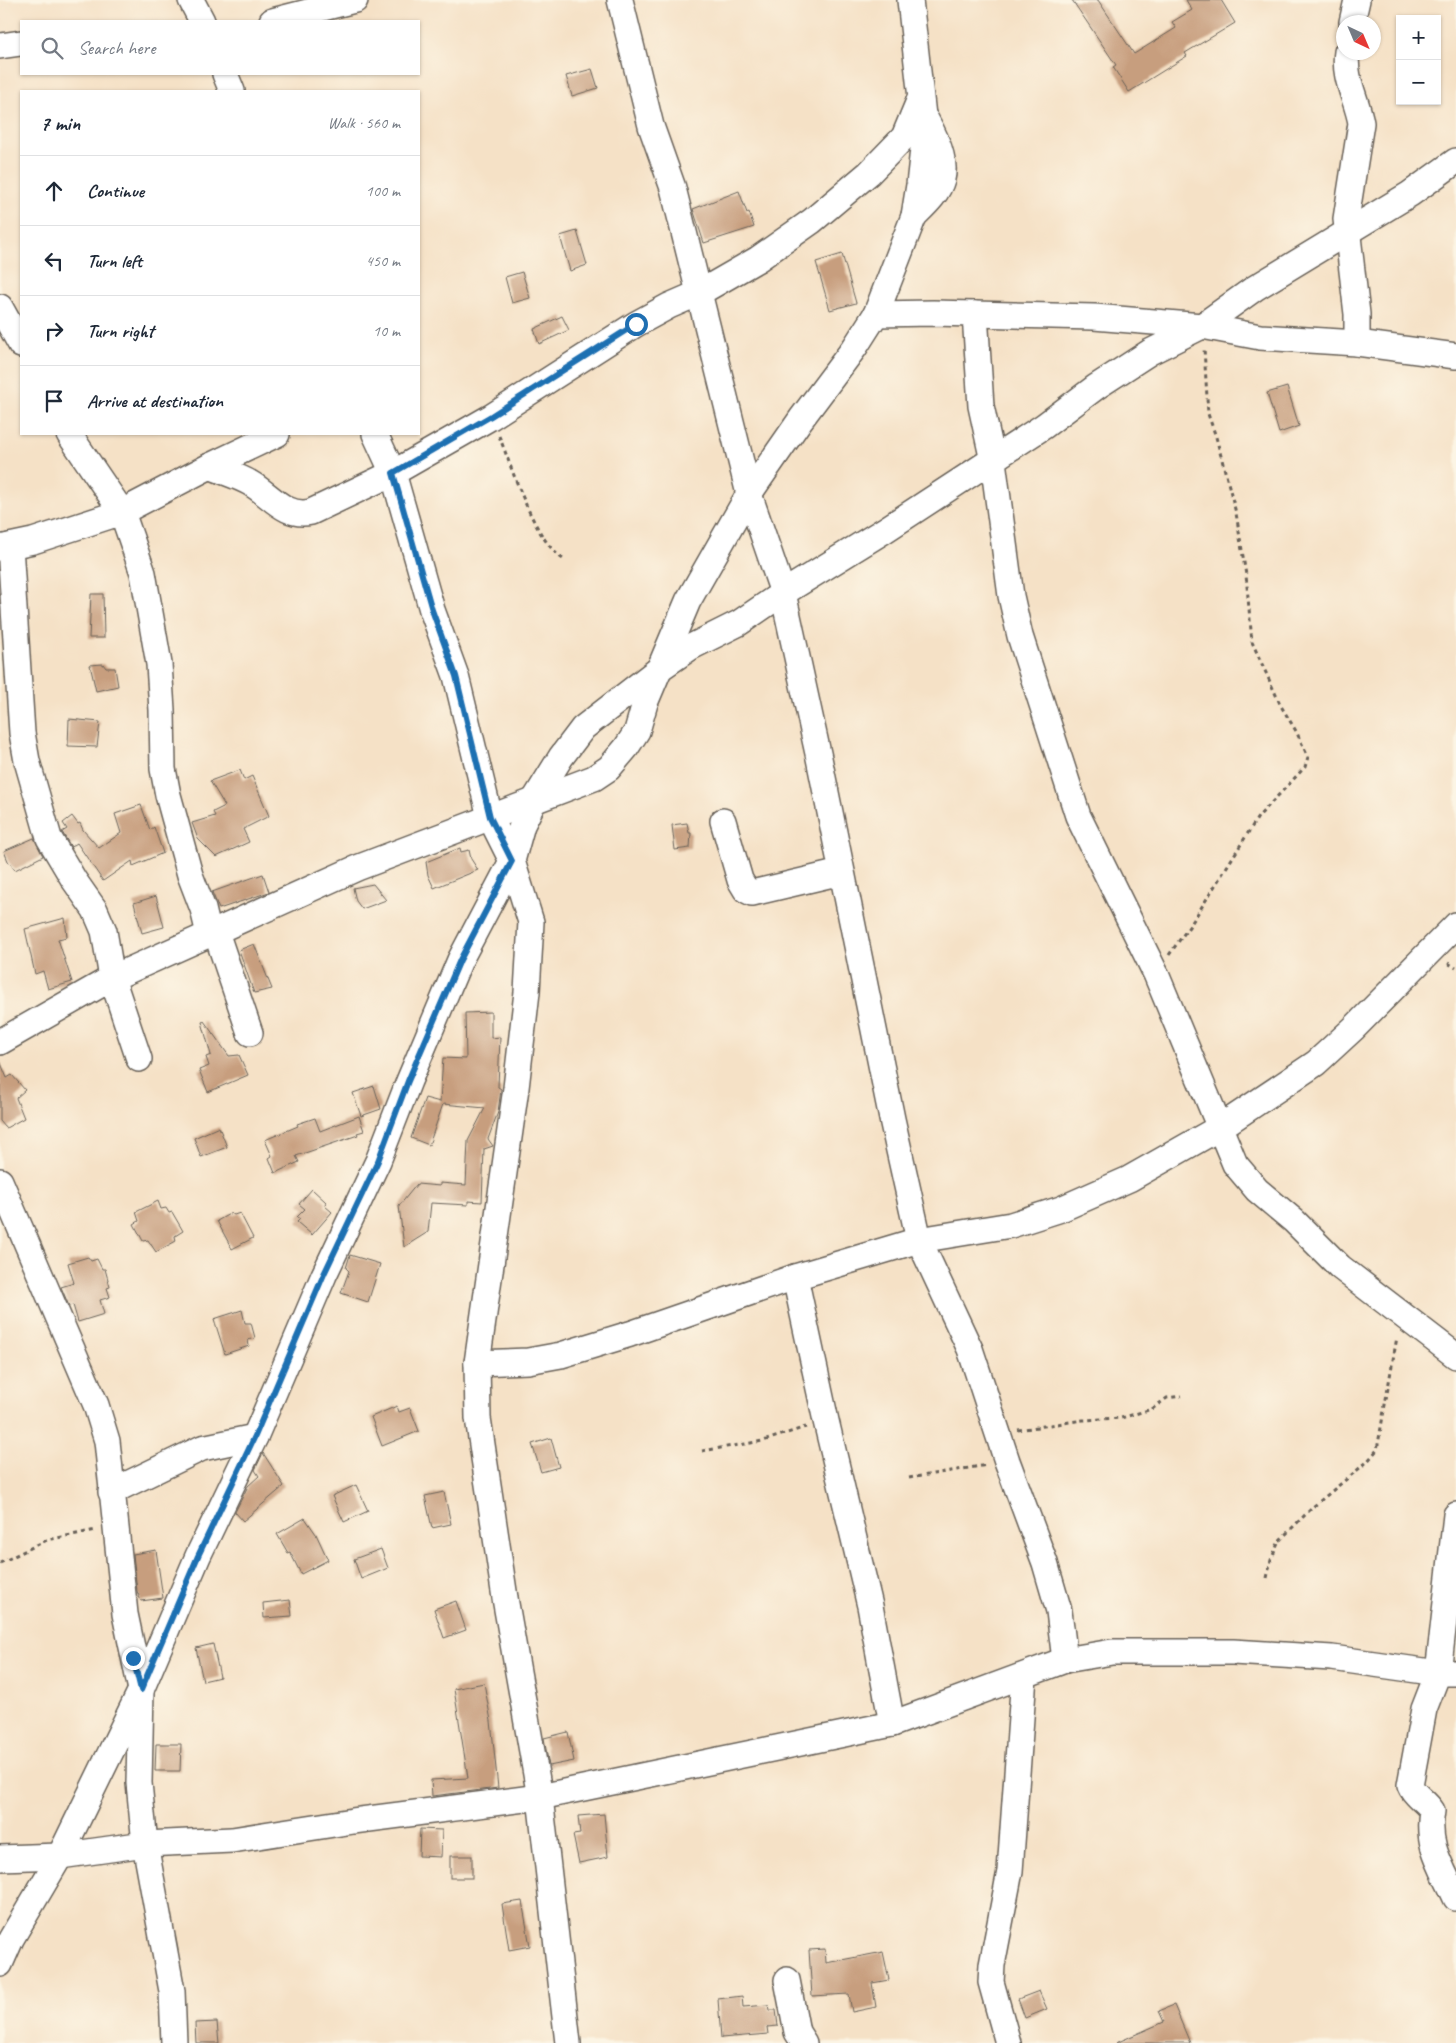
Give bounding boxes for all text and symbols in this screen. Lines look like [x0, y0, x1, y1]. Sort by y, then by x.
north arrow [1336, 15, 1381, 60]
map controls [1396, 15, 1441, 105]
button: + [1396, 15, 1441, 60]
search box [20, 20, 420, 75]
icon: search [38, 34, 66, 62]
text: Search here [78, 36, 155, 60]
button: − [1396, 60, 1441, 105]
text: 7 min [40, 110, 80, 136]
text: Walk · 560 m [328, 113, 400, 133]
icon: ahead [40, 177, 68, 205]
text: Continue [87, 179, 144, 203]
text: 100 m [366, 181, 400, 201]
icon: left [40, 247, 68, 275]
text: Turn left [87, 249, 142, 273]
text: 450 m [366, 251, 400, 271]
route start [625, 313, 648, 336]
icon: right [40, 317, 68, 345]
text: Turn right [87, 319, 154, 343]
text: 10 m [373, 321, 400, 341]
icon: arrive [40, 387, 68, 415]
text: Arrive at destination [87, 389, 223, 413]
route end [122, 1647, 145, 1670]

